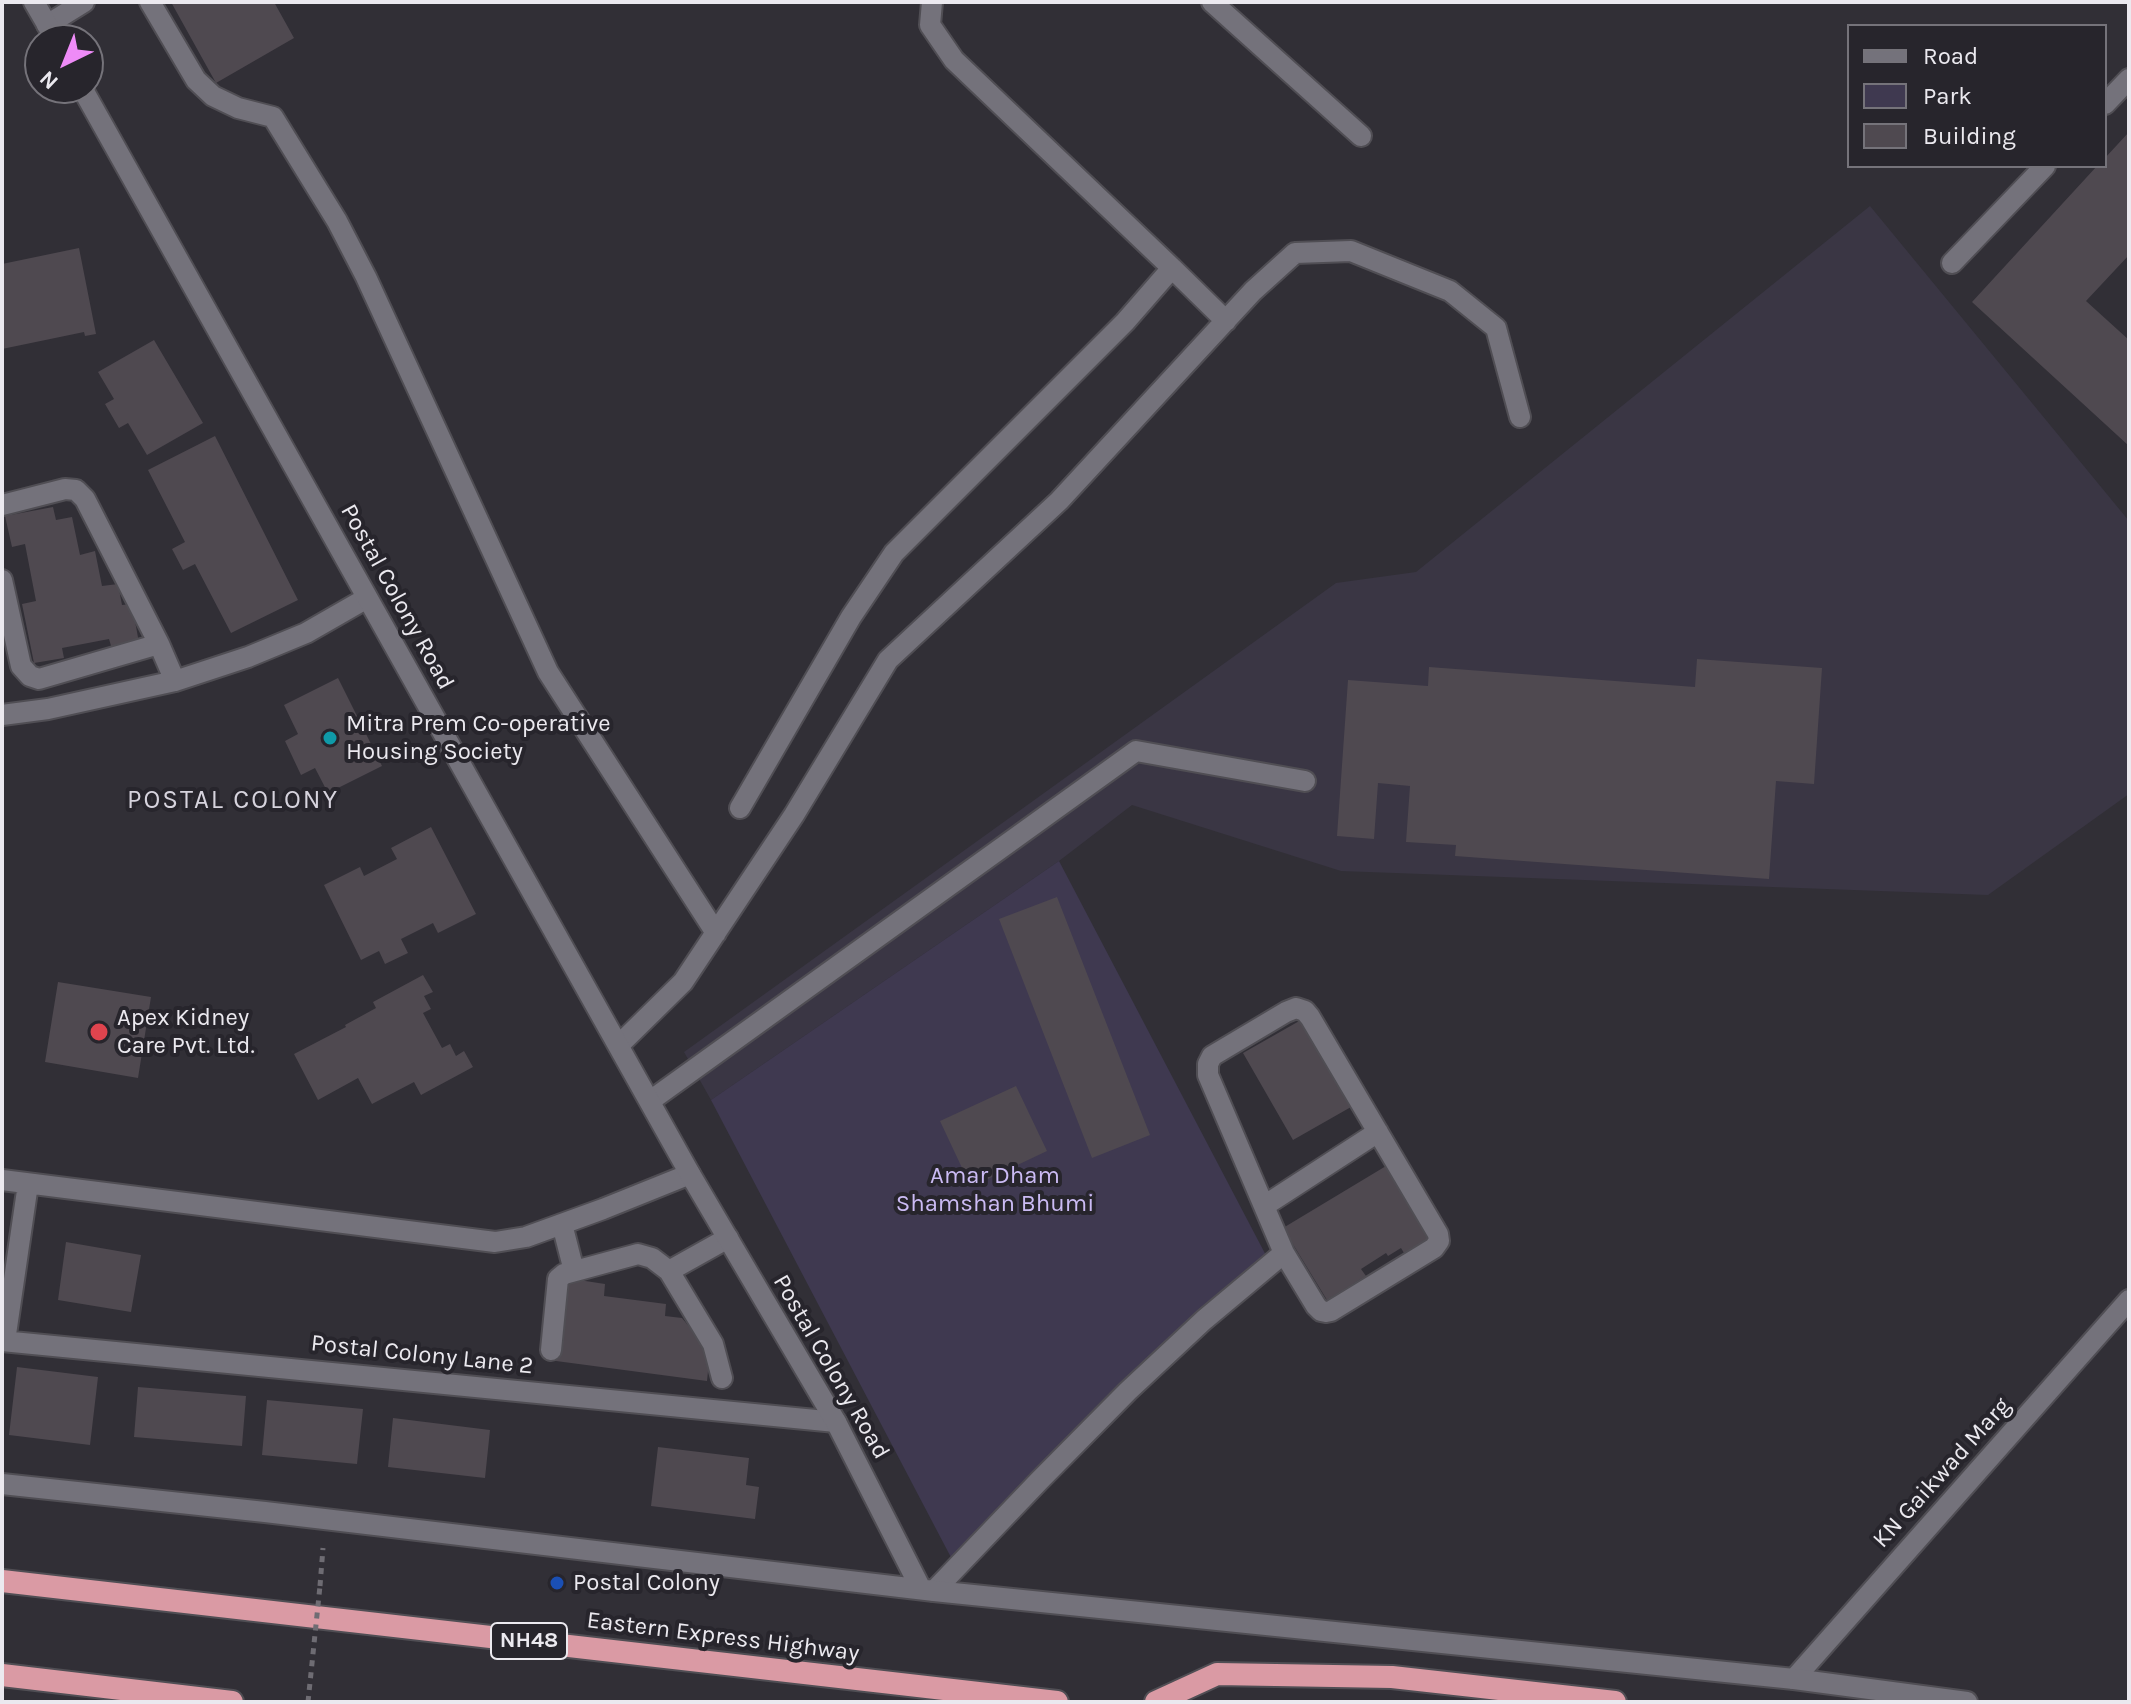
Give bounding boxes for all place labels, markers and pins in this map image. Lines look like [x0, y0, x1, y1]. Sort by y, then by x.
place label: Mitra Prem Co-operative Housing Society [346, 710, 611, 766]
marker: Mitra Prem Co-operative Housing Society [321, 729, 339, 747]
place label: Apex Kidney Care Pvt. Ltd. [117, 1004, 255, 1060]
marker: Apex Kidney Care Pvt. Ltd. [88, 1021, 110, 1043]
place label: Postal Colony [573, 1569, 720, 1597]
marker: Postal Colony [548, 1574, 566, 1592]

